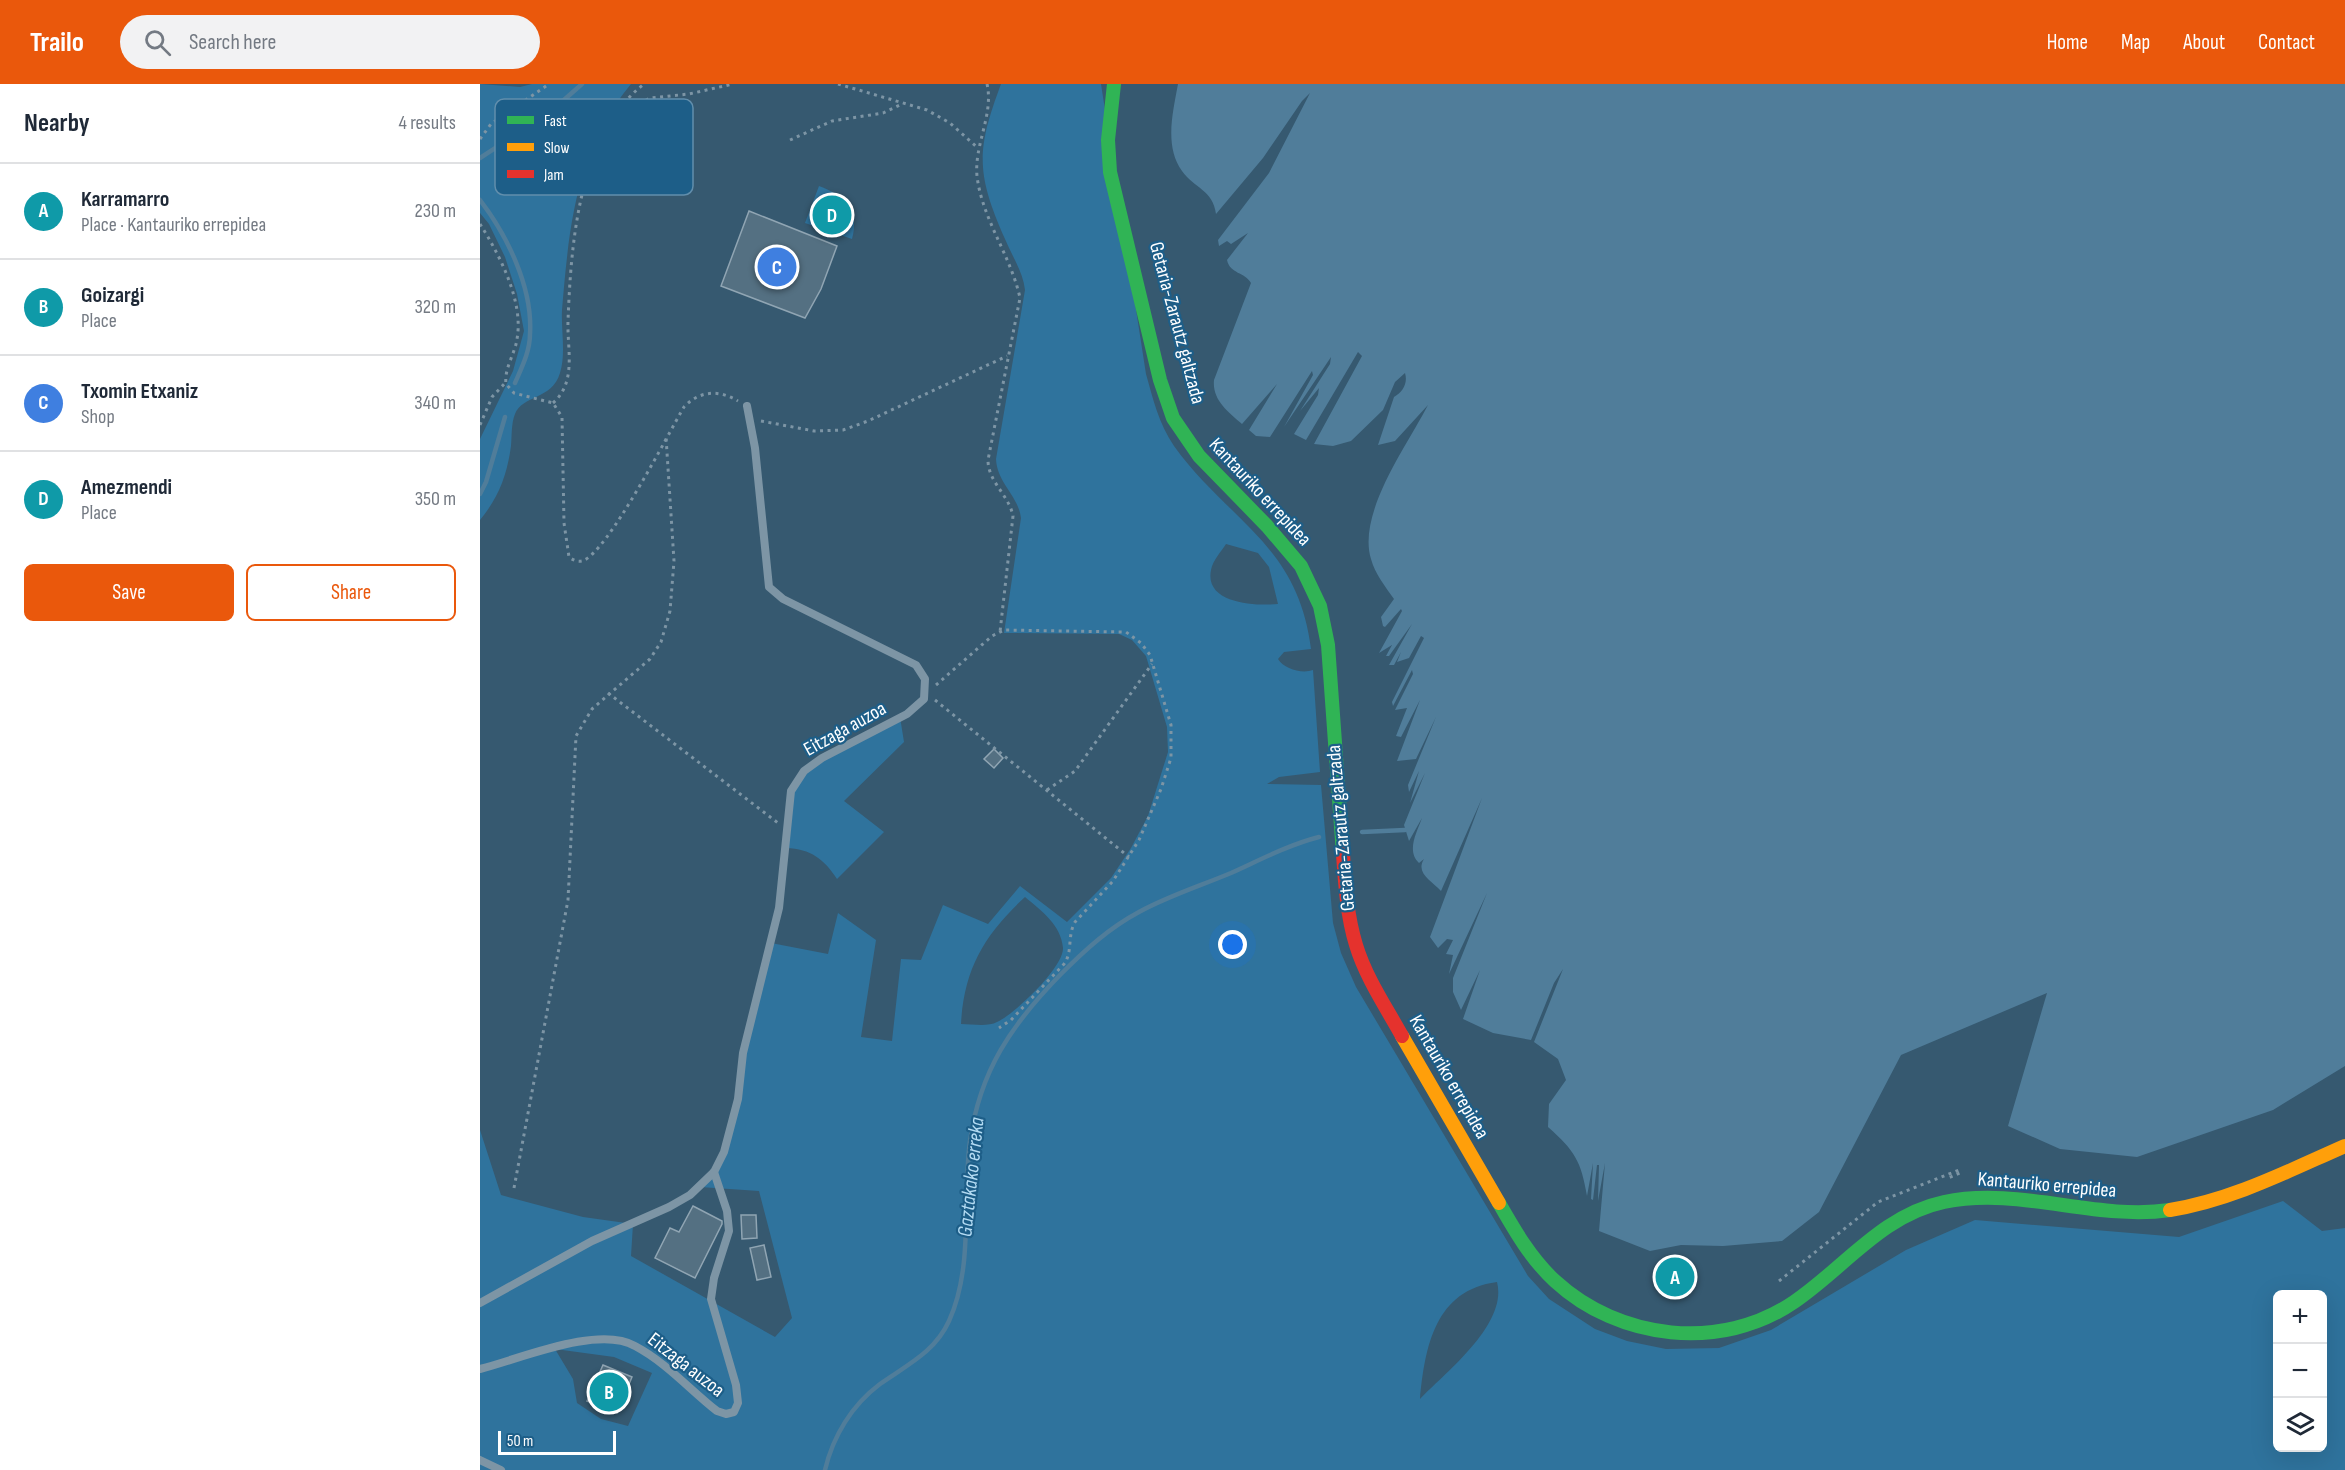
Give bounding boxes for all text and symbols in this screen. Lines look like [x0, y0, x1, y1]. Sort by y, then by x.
search box [120, 15, 540, 69]
text: Trailo [30, 26, 84, 59]
icon: search [141, 26, 174, 59]
text: Search here [189, 29, 276, 56]
text: Home [2047, 30, 2088, 55]
text: Map [2121, 30, 2150, 55]
text: About [2183, 30, 2225, 55]
text: Contact [2258, 30, 2315, 55]
legend [495, 99, 693, 195]
text: Nearby [24, 108, 90, 139]
text: 4 results [399, 111, 456, 135]
text: Fast [544, 112, 567, 131]
text: Slow [544, 139, 569, 158]
text: Jam [543, 166, 564, 185]
text: Karramarro [81, 186, 169, 213]
pin: D [812, 192, 852, 238]
text: A [39, 199, 48, 223]
text: 230 m [414, 199, 456, 223]
text: Place · Kantauriko errepidea [81, 213, 266, 237]
street label: Getaria-Zarautz galtzada [1144, 239, 1210, 407]
pin: C [758, 244, 796, 290]
text: Goizargi [81, 282, 144, 309]
text: B [39, 295, 48, 319]
text: 320 m [414, 295, 456, 319]
text: Place [81, 309, 117, 333]
text: Txomin Etxaniz [81, 378, 198, 405]
text: C [38, 391, 49, 415]
text: 340 m [414, 391, 456, 415]
text: Shop [81, 405, 115, 429]
street label: Kantauriko errepidea [1204, 433, 1316, 551]
text: Amezmendi [81, 474, 172, 501]
text: D [38, 487, 49, 511]
text: 350 m [415, 487, 456, 511]
text: Place [81, 501, 117, 525]
button: Save [24, 564, 234, 621]
button: Share [246, 564, 456, 621]
street label: Eitzaga auzoa [800, 697, 890, 761]
street label: Getaria-Zarautz galtzada [1322, 744, 1360, 912]
your location [1218, 930, 1247, 959]
street label: Kantauriko errepidea [1404, 1011, 1494, 1143]
water label: Gaztakako erreka [952, 1115, 990, 1238]
street label: Kantauriko errepidea [1977, 1167, 2117, 1203]
pin: A [1656, 1254, 1694, 1300]
map controls [2273, 1290, 2327, 1452]
button: + [2273, 1290, 2327, 1344]
street label: Eitzaga auzoa [643, 1328, 729, 1402]
button: − [2273, 1344, 2327, 1398]
pin: B [590, 1370, 628, 1414]
button: layers [2273, 1398, 2327, 1452]
scale bar [498, 1428, 616, 1456]
text: 50 m [507, 1432, 533, 1451]

